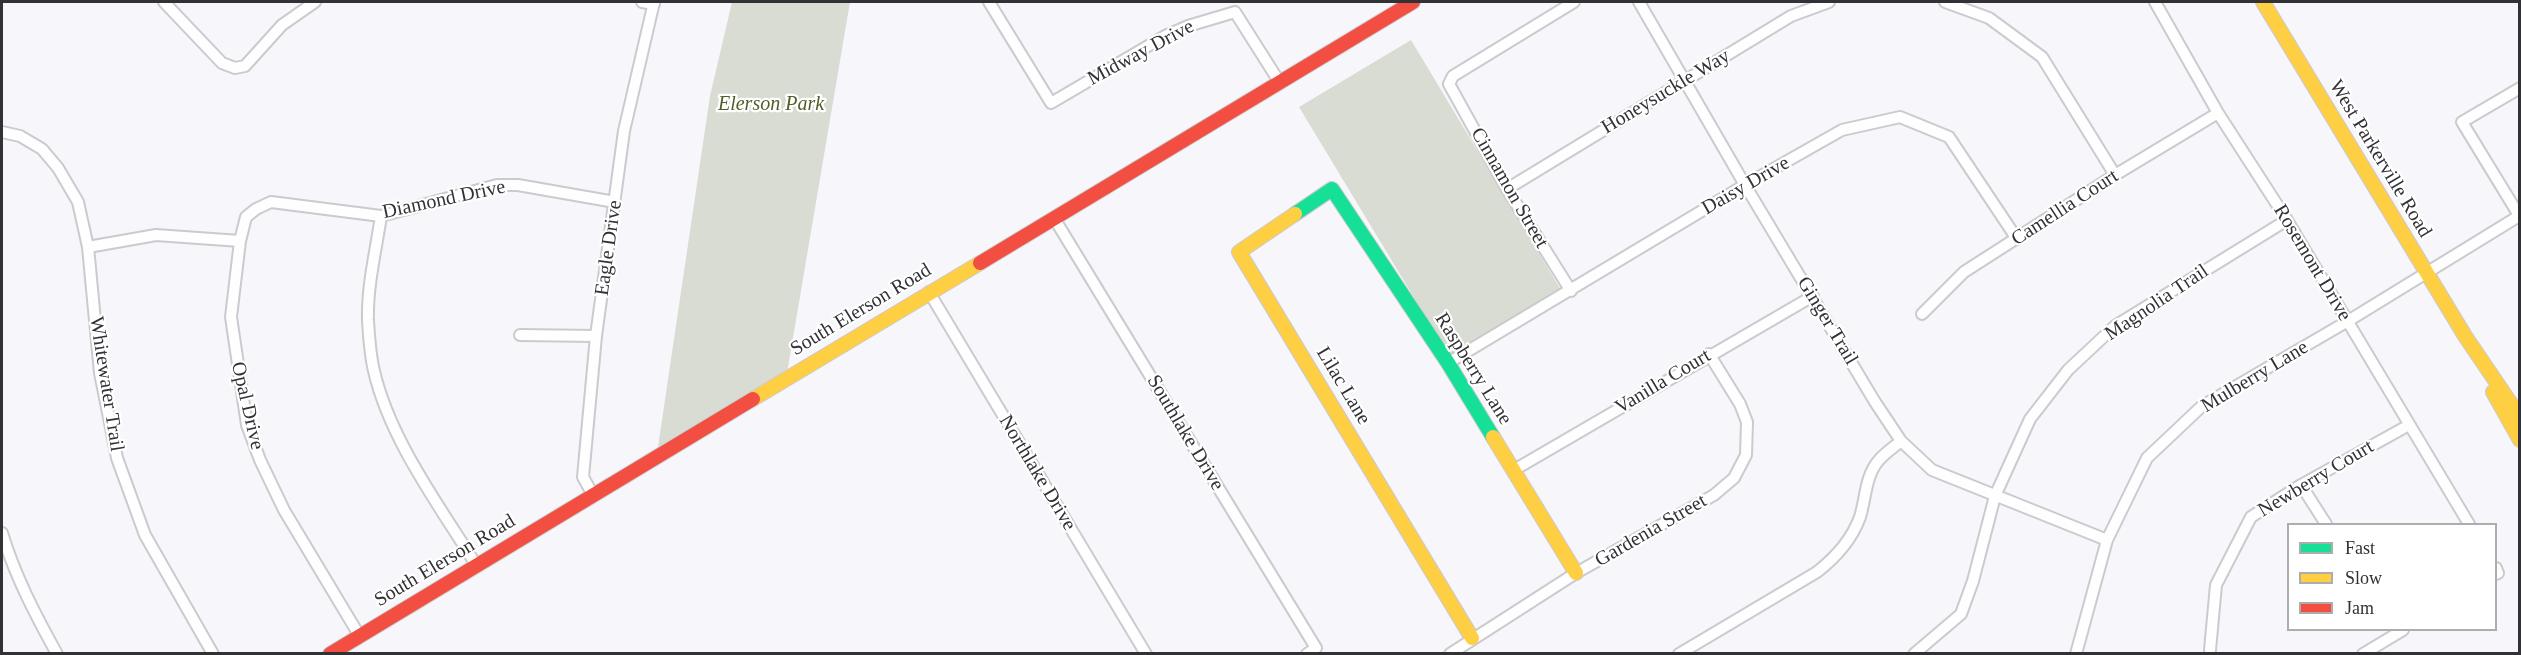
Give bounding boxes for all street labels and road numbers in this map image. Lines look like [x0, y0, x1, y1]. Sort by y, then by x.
street label: Midway Drive [1084, 15, 1198, 91]
street label: Honeysuckle Way [1597, 44, 1735, 140]
street label: West Parkerville Road [2324, 76, 2436, 242]
street label: Cinnamon Street [1465, 124, 1553, 252]
street label: Daisy Drive [1698, 151, 1794, 221]
street label: Camellia Court [2007, 165, 2123, 251]
street label: Diamond Drive [380, 175, 508, 225]
street label: Eagle Drive [590, 199, 628, 297]
street label: Rosemont Drive [2268, 200, 2356, 326]
street label: South Elerson Road [786, 259, 936, 361]
street label: Magnolia Trail [2101, 260, 2213, 346]
street label: Ginger Trail [1791, 273, 1863, 369]
street label: Raspberry Lane [1429, 309, 1517, 429]
street label: Whitewater Trail [83, 315, 129, 453]
street label: Mulberry Lane [2197, 336, 2313, 418]
street label: Lilac Lane [1311, 343, 1375, 429]
street label: Vanilla Court [1611, 344, 1715, 420]
street label: Opal Drive [225, 360, 269, 452]
street label: Southlake Drive [1141, 371, 1229, 495]
street label: Northlake Drive [993, 411, 1081, 535]
street label: Newberry Court [2254, 435, 2378, 523]
street label: Gardenia Street [1591, 489, 1711, 573]
street label: South Elerson Road [370, 510, 520, 612]

